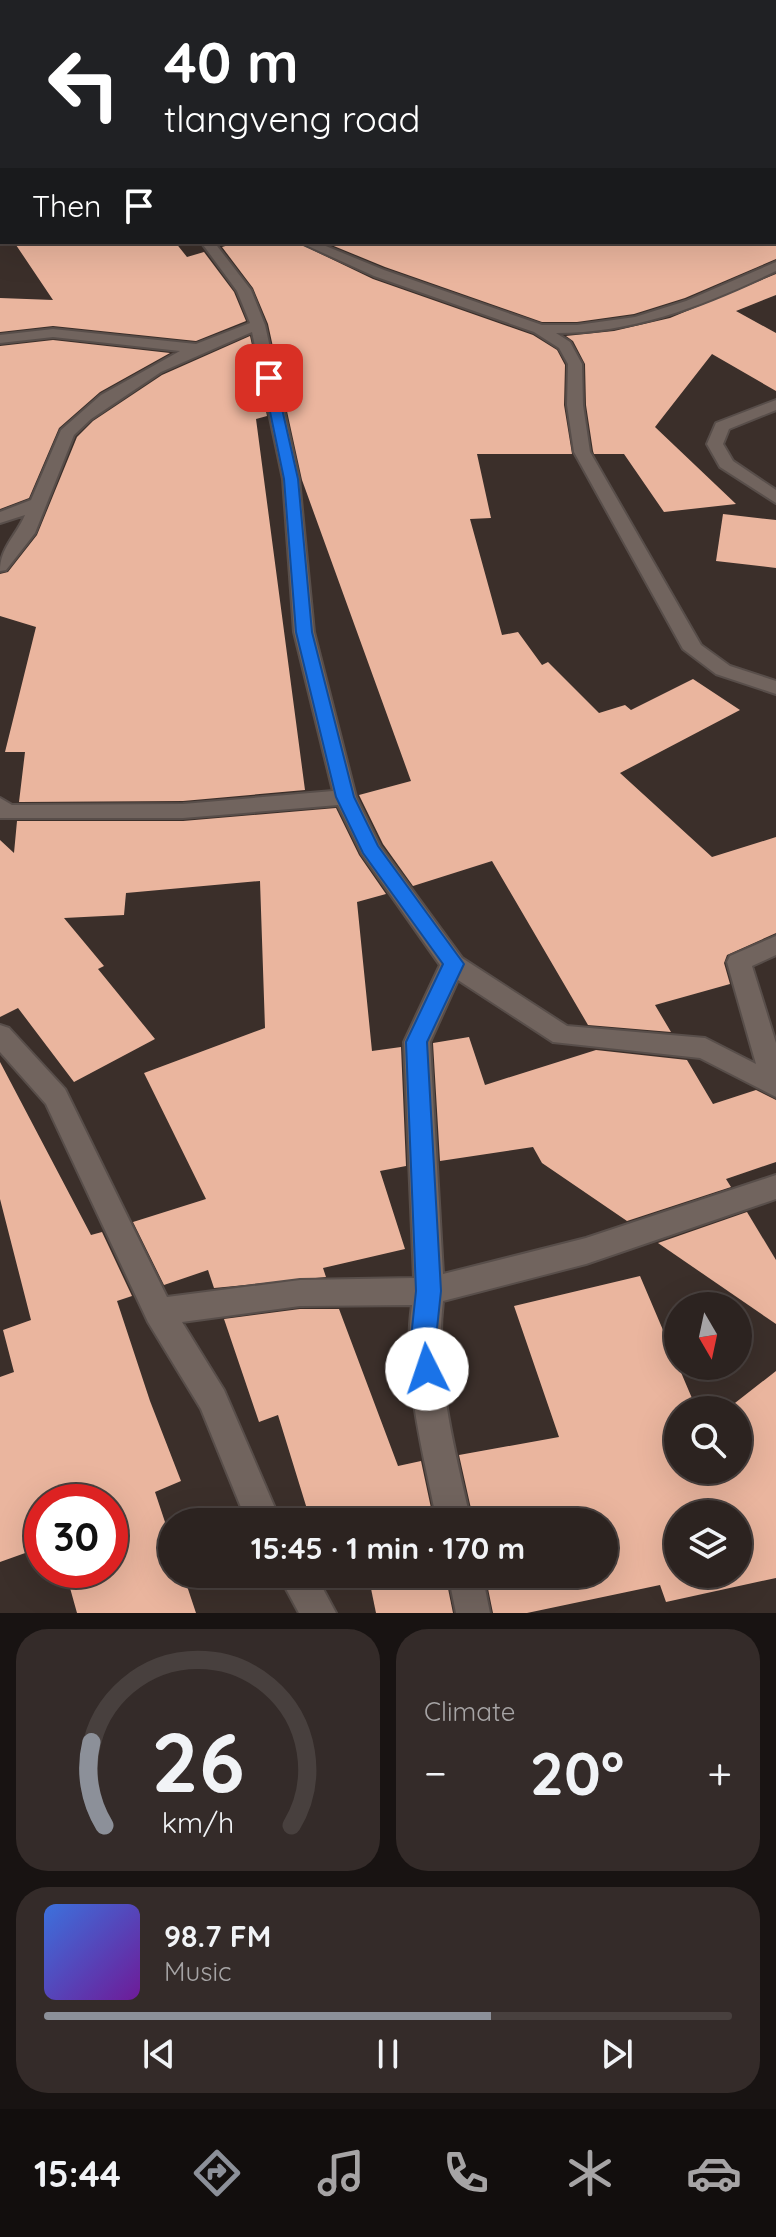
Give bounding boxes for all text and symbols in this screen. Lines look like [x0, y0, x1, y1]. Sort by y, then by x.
text: 40 m [164, 27, 299, 97]
icon: left [32, 32, 136, 136]
text: tlangveng road [164, 96, 420, 141]
icon: arrive [117, 184, 161, 228]
text: Then [32, 187, 101, 225]
pin [235, 344, 303, 412]
icon: arrive [247, 356, 291, 400]
north arrow [664, 1292, 752, 1380]
map controls [664, 1292, 752, 1588]
position arrow [385, 1327, 469, 1411]
button: search [664, 1396, 752, 1484]
speed limit sign: 30 [24, 1484, 128, 1588]
button: layers [664, 1500, 752, 1588]
text: 15:45 · 1 min · 170 m [251, 1529, 525, 1567]
text: Climate [424, 1695, 515, 1728]
text: 26 [151, 1709, 245, 1813]
text: 20° [530, 1735, 624, 1810]
text: − [424, 1745, 447, 1800]
text: + [707, 1745, 732, 1800]
text: km/h [162, 1804, 234, 1840]
text: 98.7 FM [164, 1917, 271, 1955]
text: Music [164, 1955, 232, 1988]
icon: previous [137, 2032, 181, 2076]
icon: pause [366, 2032, 410, 2076]
icon: next [595, 2032, 639, 2076]
icon: directions [189, 2145, 245, 2201]
icon: music [313, 2145, 369, 2201]
icon: phone [438, 2145, 494, 2201]
icon: climate [562, 2145, 618, 2201]
icon: car [686, 2145, 742, 2201]
text: 15:44 [34, 2151, 121, 2196]

